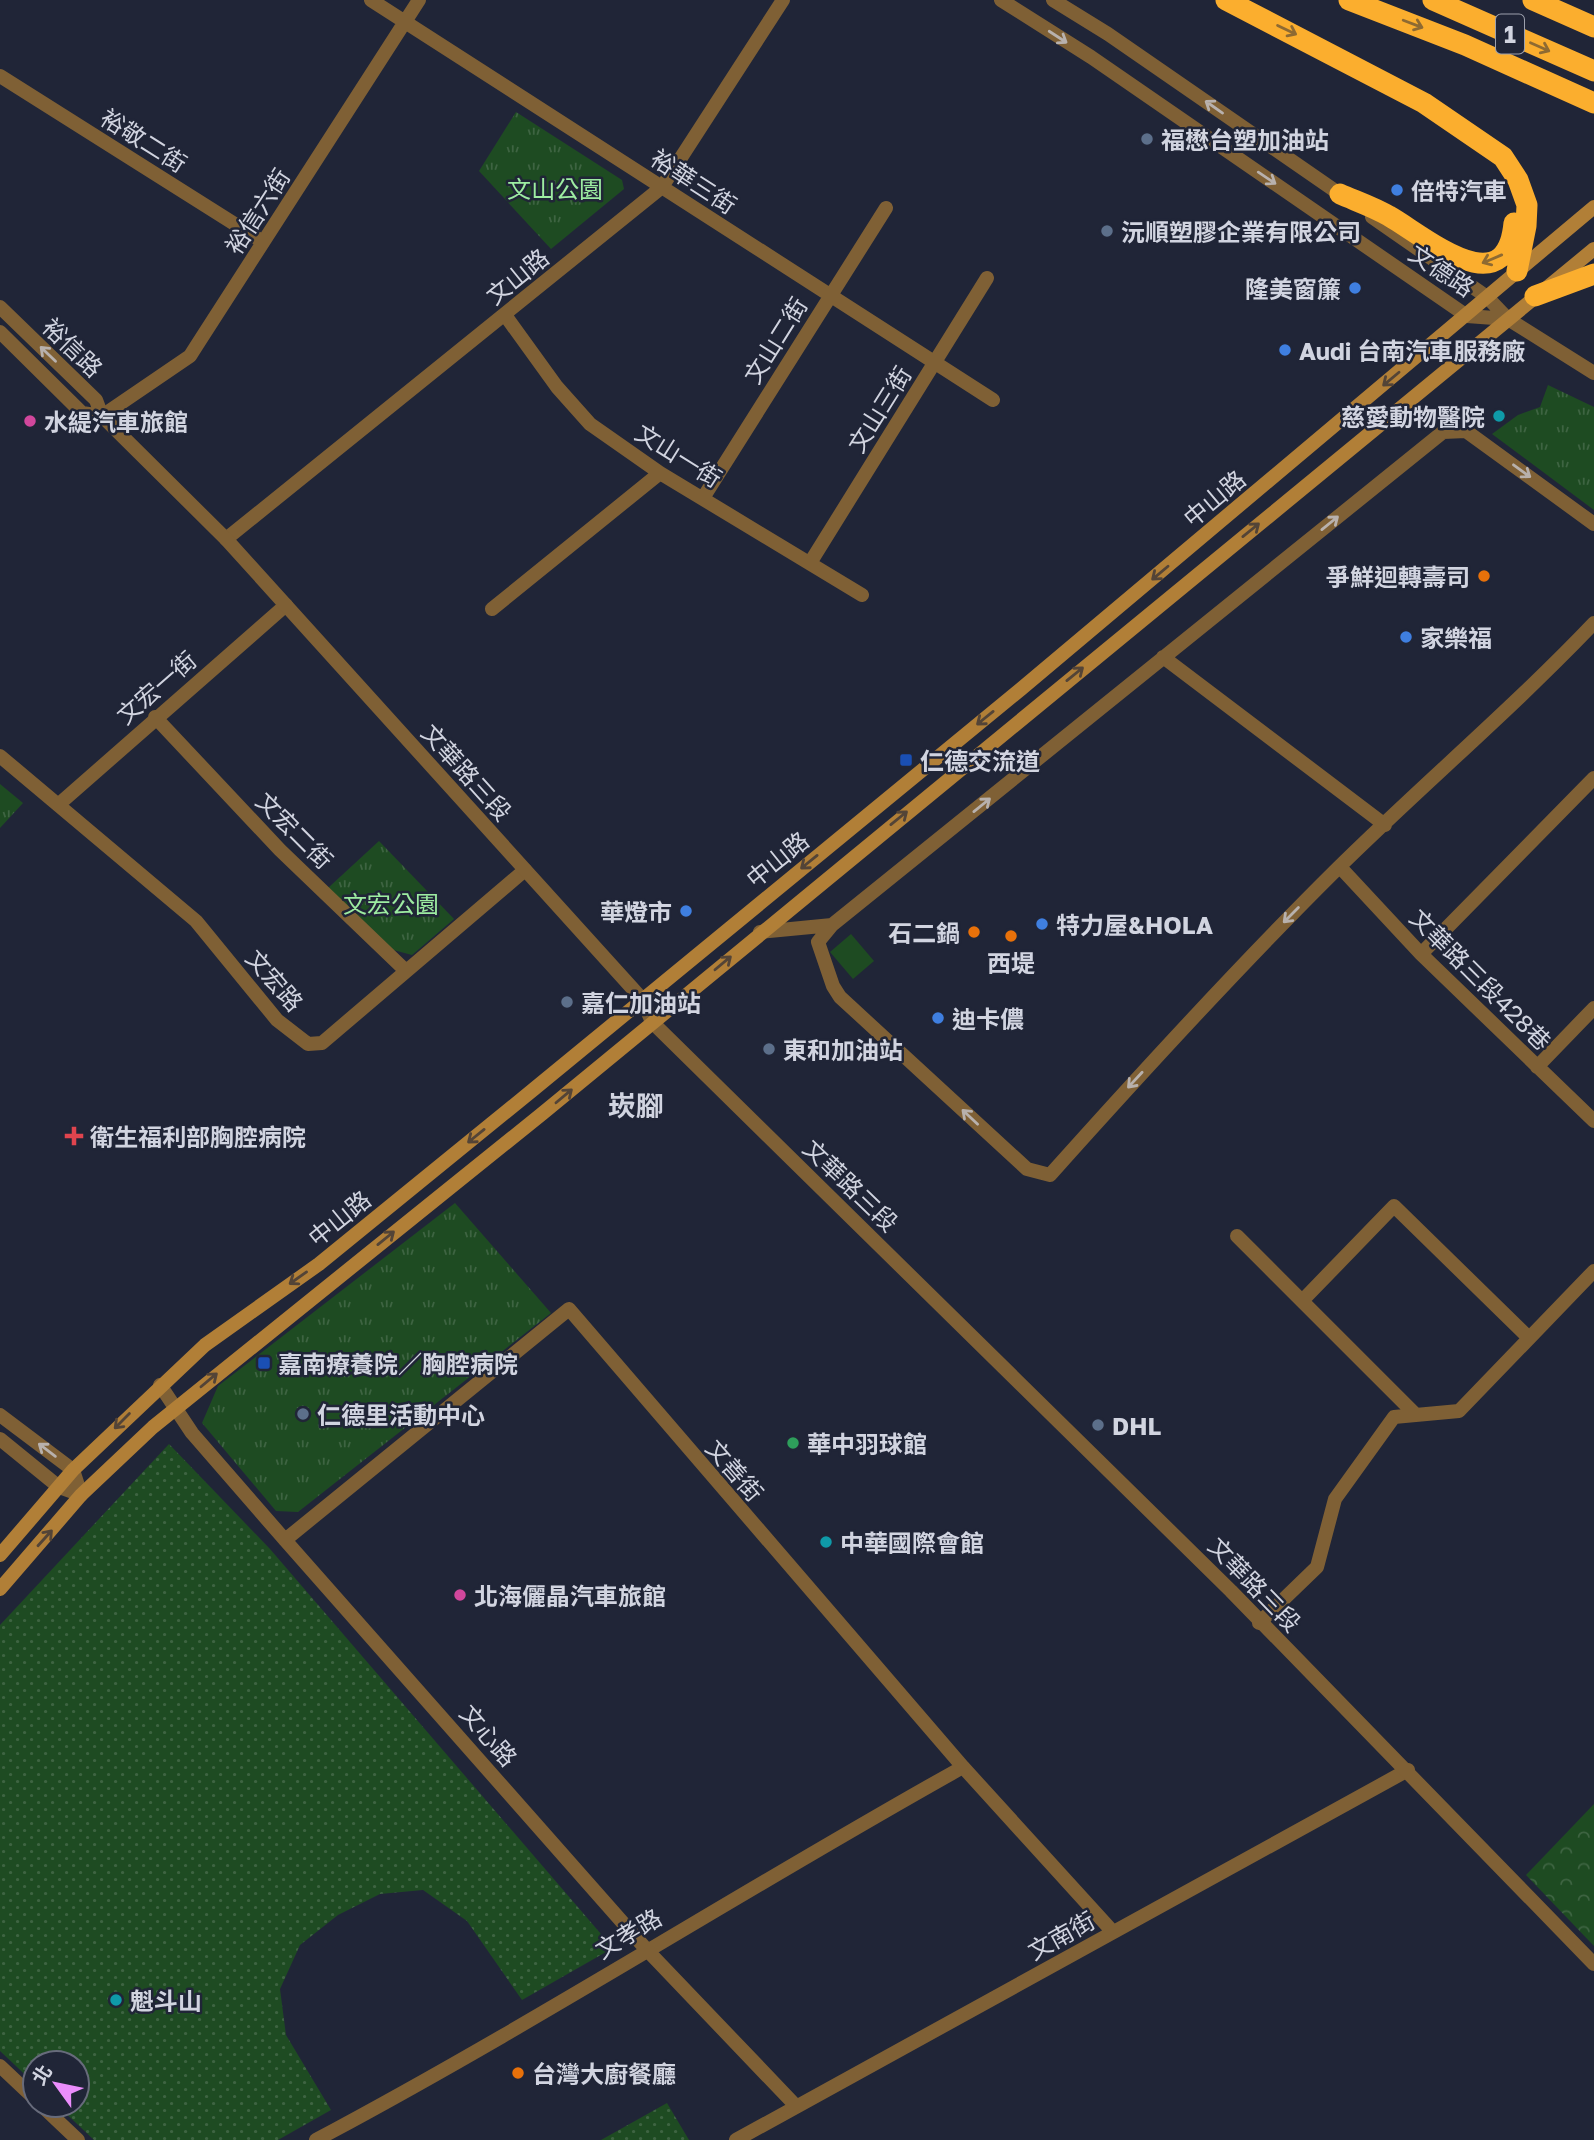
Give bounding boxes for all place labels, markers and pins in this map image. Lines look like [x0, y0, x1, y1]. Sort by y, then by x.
place label: 福懋台塑加油站 [1161, 125, 1329, 154]
marker: 福懋台塑加油站 [1139, 131, 1155, 147]
place label: 倍特汽車 [1411, 176, 1507, 205]
marker: 倍特汽車 [1389, 182, 1405, 198]
place label: 沅順塑膠企業有限公司 [1121, 217, 1361, 246]
marker: 沅順塑膠企業有限公司 [1099, 223, 1115, 239]
place label: 隆美窗簾 [1245, 274, 1341, 303]
marker: 隆美窗簾 [1347, 280, 1363, 296]
place label: Audi 台南汽車服務廠 [1299, 336, 1525, 365]
marker: Audi 台南汽車服務廠 [1277, 342, 1293, 358]
place label: 慈愛動物醫院 [1341, 402, 1485, 431]
place label: 水緹汽車旅館 [44, 407, 188, 436]
marker: 慈愛動物醫院 [1491, 408, 1507, 424]
marker: 水緹汽車旅館 [22, 413, 38, 429]
place label: 爭鮮迴轉壽司 [1326, 562, 1470, 591]
marker: 爭鮮迴轉壽司 [1476, 568, 1492, 584]
place label: 家樂福 [1420, 623, 1492, 652]
marker: 家樂福 [1398, 629, 1414, 645]
place label: 仁德交流道 [920, 746, 1040, 775]
marker: 仁德交流道 [898, 752, 914, 768]
place label: 華燈市 [600, 897, 672, 926]
marker: 華燈市 [678, 903, 694, 919]
place label: 特力屋&HOLA [1056, 910, 1213, 939]
marker: 特力屋&HOLA [1034, 916, 1050, 932]
place label: 石二鍋 [888, 918, 960, 947]
marker: 石二鍋 [966, 924, 982, 940]
marker: 西堤 [1003, 928, 1019, 944]
place label: 西堤 [987, 948, 1035, 977]
place label: 嘉仁加油站 [581, 988, 701, 1017]
marker: 嘉仁加油站 [559, 994, 575, 1010]
place label: 迪卡儂 [952, 1004, 1024, 1033]
marker: 迪卡儂 [930, 1010, 946, 1026]
place label: 東和加油站 [783, 1035, 903, 1064]
marker: 東和加油站 [761, 1041, 777, 1057]
place label: 衛生福利部胸腔病院 [90, 1122, 306, 1151]
marker: 衛生福利部胸腔病院 [64, 1126, 84, 1146]
place label: 嘉南療養院／胸腔病院 [278, 1349, 518, 1378]
marker: 嘉南療養院／胸腔病院 [256, 1355, 272, 1371]
place label: 仁德里活動中心 [317, 1400, 485, 1429]
marker: 仁德里活動中心 [295, 1406, 311, 1422]
place label: DHL [1112, 1411, 1161, 1440]
marker: DHL [1090, 1417, 1106, 1433]
place label: 華中羽球館 [807, 1429, 927, 1458]
marker: 華中羽球館 [785, 1435, 801, 1451]
place label: 中華國際會館 [840, 1528, 984, 1557]
marker: 中華國際會館 [818, 1534, 834, 1550]
place label: 北海儷晶汽車旅館 [474, 1581, 666, 1610]
marker: 北海儷晶汽車旅館 [452, 1587, 468, 1603]
place label: 魁斗山 [130, 1986, 202, 2015]
marker: 魁斗山 [108, 1992, 124, 2008]
place label: 台灣大廚餐廳 [532, 2059, 676, 2088]
marker: 台灣大廚餐廳 [510, 2065, 526, 2081]

